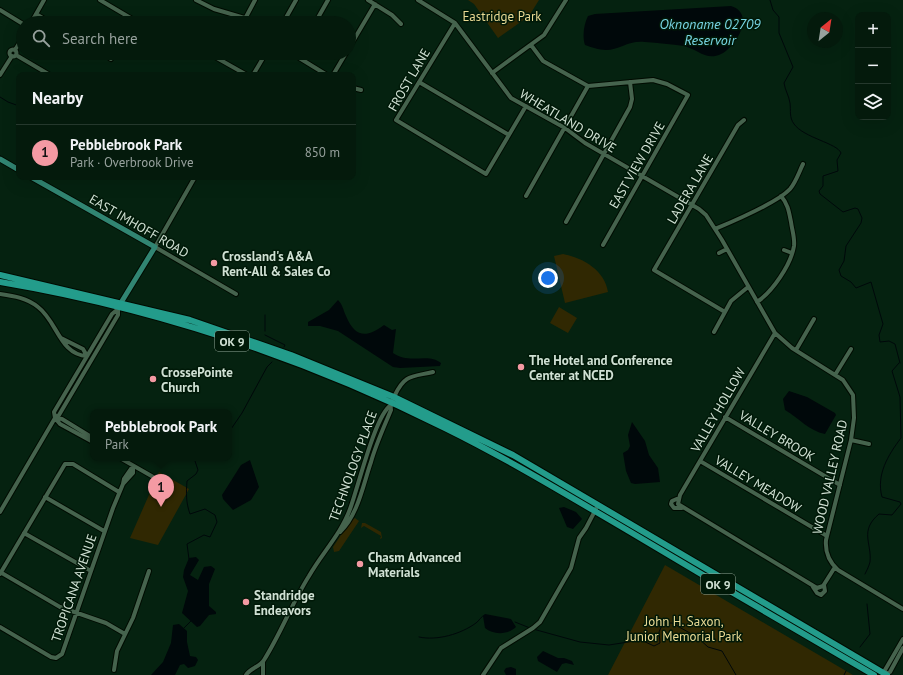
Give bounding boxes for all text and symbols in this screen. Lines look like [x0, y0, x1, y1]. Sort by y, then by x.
park label: Eastridge Park [462, 8, 542, 25]
north arrow [807, 12, 843, 48]
map controls [855, 12, 891, 120]
button: + [855, 12, 891, 48]
water label: Oknoname 02709 Reservoir [659, 15, 761, 49]
search box [16, 16, 356, 60]
icon: search [30, 27, 52, 49]
text: Search here [62, 29, 138, 48]
street label: FROST LANE [384, 45, 434, 115]
button: − [855, 48, 891, 84]
button: layers [855, 84, 891, 120]
street label: WHEATLAND DRIVE [517, 85, 620, 157]
text: Nearby [32, 87, 83, 109]
street label: EAST VIEW DRIVE [605, 118, 669, 212]
text: Pebblebrook Park [70, 135, 182, 154]
text: 1 [41, 144, 49, 161]
text: 850 m [305, 144, 340, 161]
street label: LADERA LANE [663, 151, 717, 227]
text: Park · Overbrook Drive [70, 154, 194, 171]
street label: EAST IMHOFF ROAD [86, 191, 192, 261]
place label: Crossland's A&A Rent-All & Sales Co [222, 248, 330, 280]
marker: Crossland's A&A Rent-All & Sales Co [209, 258, 219, 268]
your location [538, 268, 558, 288]
road number: OK 9 [215, 331, 249, 351]
place label: The Hotel and Conference Center at NCED [529, 352, 673, 384]
marker: The Hotel and Conference Center at NCED [516, 362, 526, 372]
place label: CrossePointe Church [161, 364, 233, 396]
street label: VALLEY HOLLOW [686, 364, 749, 456]
marker: CrossePointe Church [148, 374, 158, 384]
street label: VALLEY BROOK [735, 406, 818, 465]
street label: TECHNOLOGY PLACE [325, 408, 381, 524]
popup [90, 409, 232, 461]
text: Pebblebrook Park [105, 417, 217, 436]
street label: WOOD VALLEY ROAD [809, 418, 851, 536]
text: Park [105, 436, 129, 453]
street label: VALLEY MEADOW [711, 451, 805, 517]
pin: 1 [148, 474, 174, 507]
street label: TROPICANA AVENUE [47, 532, 101, 644]
place label: Chasm Advanced Materials [368, 549, 461, 581]
marker: Chasm Advanced Materials [355, 559, 365, 569]
road number: OK 9 [701, 574, 735, 594]
place label: Standridge Endeavors [254, 587, 315, 619]
marker: Standridge Endeavors [241, 597, 251, 607]
park label: John H. Saxon, Junior Memorial Park [625, 613, 743, 645]

